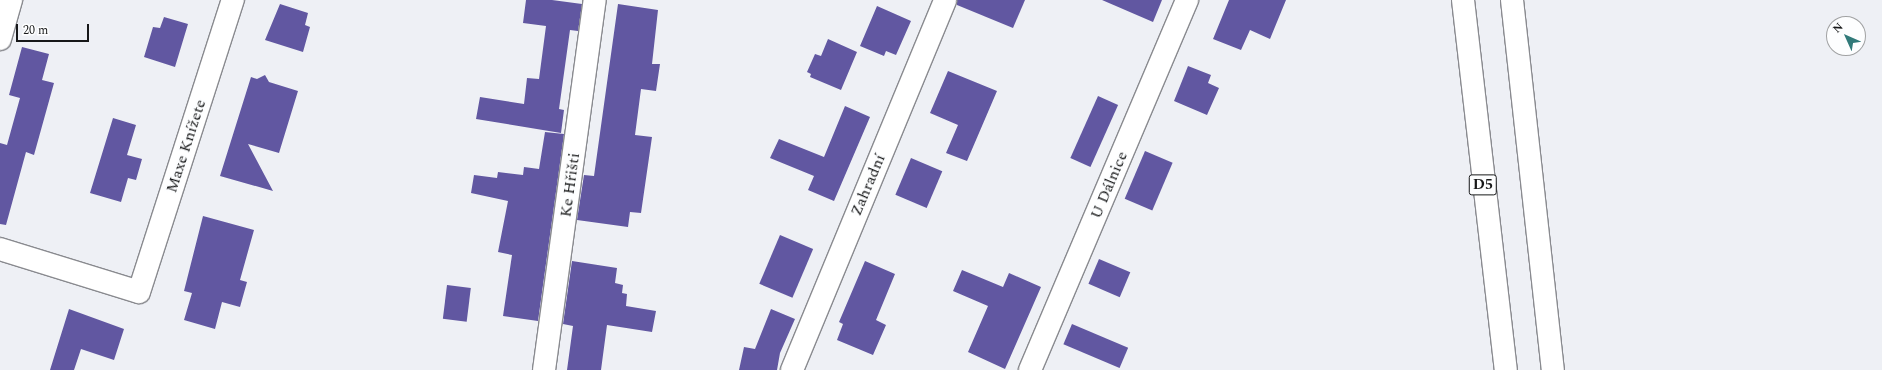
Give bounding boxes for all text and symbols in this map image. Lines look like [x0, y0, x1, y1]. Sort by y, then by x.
scale bar [18, 16, 91, 42]
north arrow [1826, 16, 1866, 56]
text: N [1829, 19, 1847, 37]
text: 20 m [23, 21, 48, 40]
street label: Maxe Knížete [162, 97, 210, 195]
street label: U Dálnice [1086, 148, 1132, 222]
street label: Zahradní [846, 151, 890, 219]
street label: Ke Hřišti [556, 152, 584, 218]
road number: D5 [1468, 172, 1498, 198]

